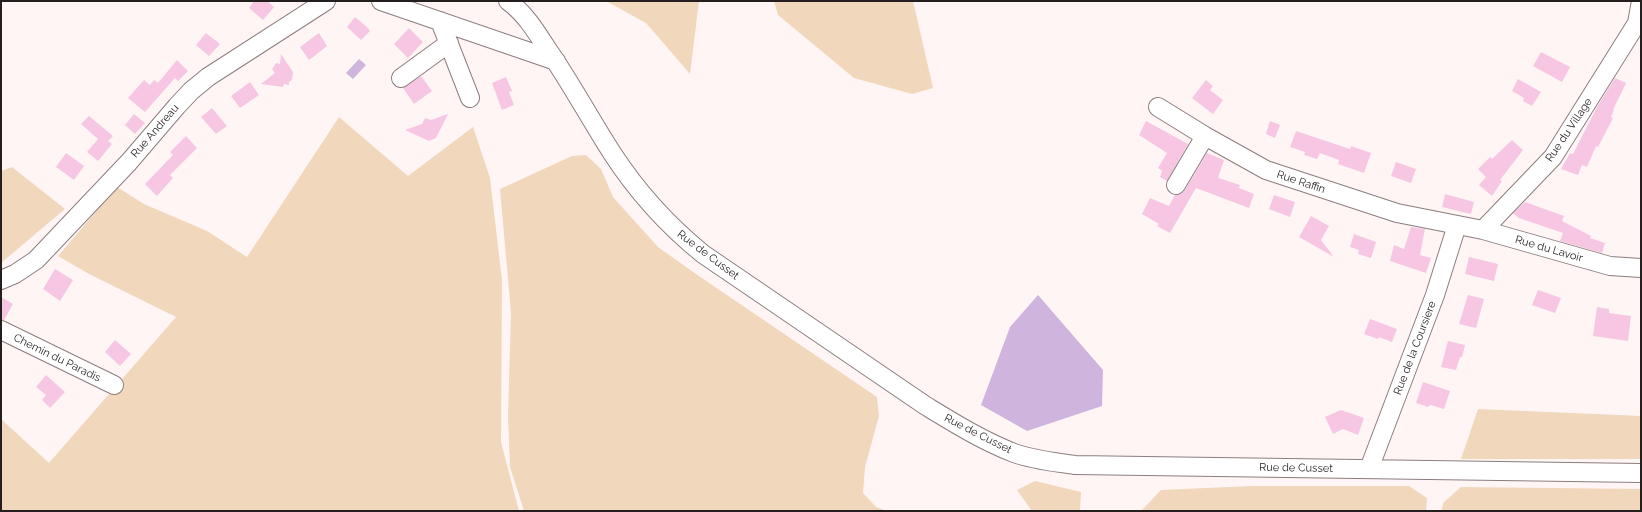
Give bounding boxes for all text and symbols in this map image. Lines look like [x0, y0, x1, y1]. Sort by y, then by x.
street label: Rue du Village [1543, 96, 1595, 164]
street label: Rue Andreau [128, 102, 182, 160]
street label: Rue Raffin [1275, 168, 1327, 196]
street label: Rue de Cusset [675, 228, 741, 282]
street label: Rue du Lavoir [1514, 233, 1584, 265]
street label: Rue de la Coursiere [1391, 299, 1439, 397]
street label: Chemin du Paradis [11, 331, 103, 385]
street label: Rue de Cusset [942, 411, 1014, 457]
street label: Rue de Cusset [1259, 461, 1333, 475]

